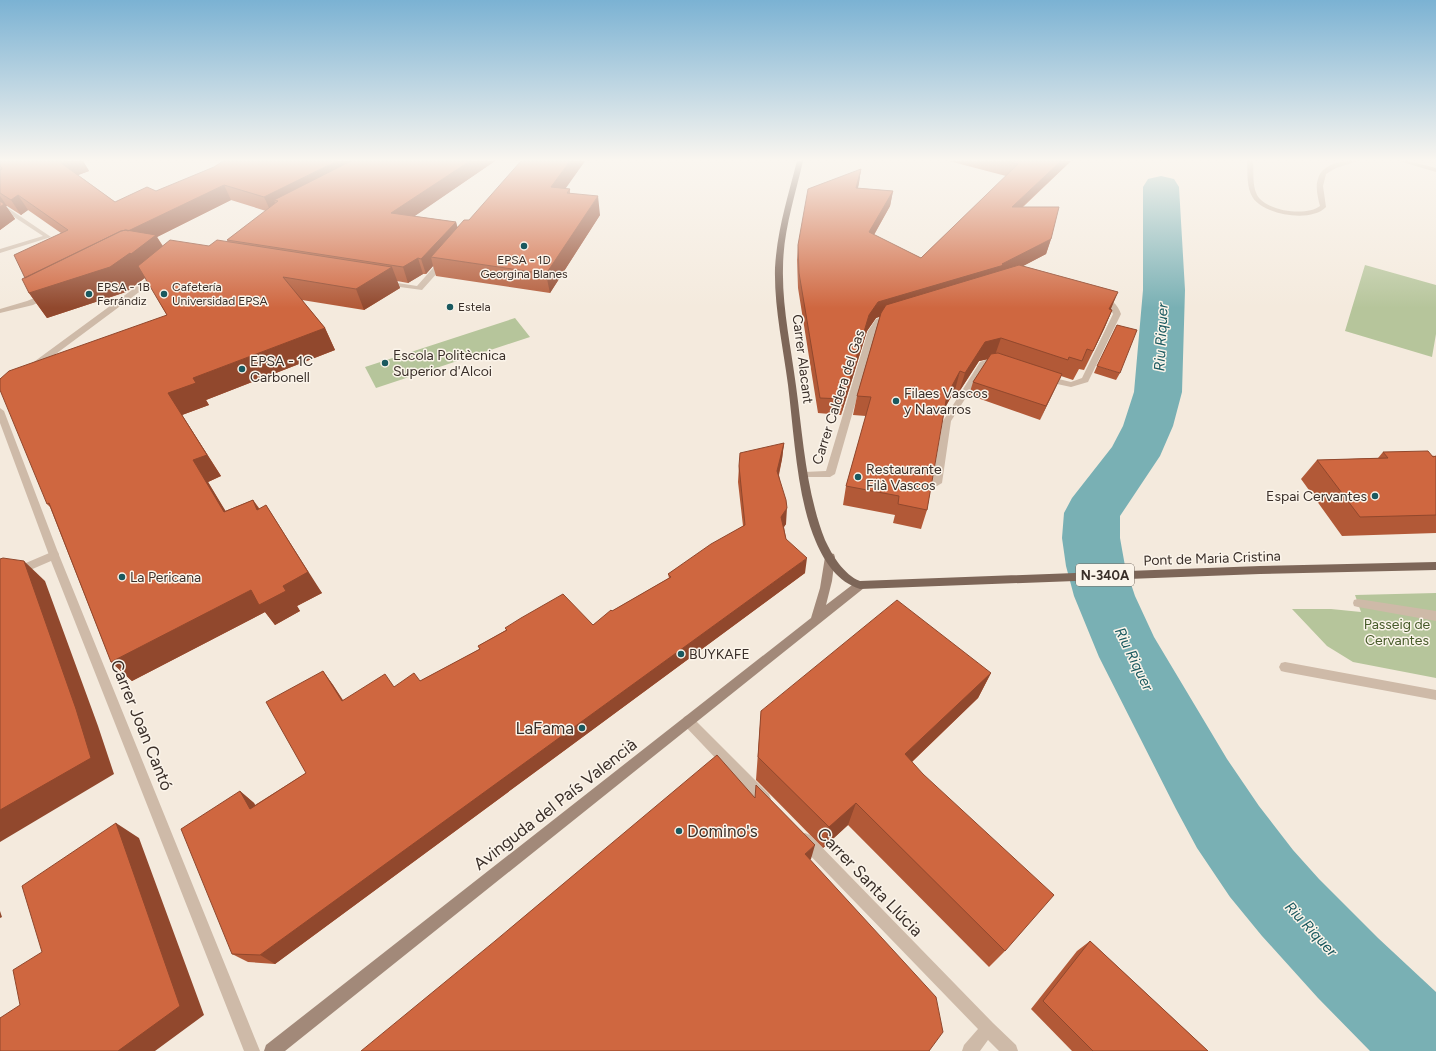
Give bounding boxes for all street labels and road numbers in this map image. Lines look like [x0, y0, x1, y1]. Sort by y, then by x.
street label: Carrer Alacant [789, 313, 816, 405]
street label: Carrer Caldera del Gas [809, 328, 868, 467]
street label: Pont de Maria Cristina [1143, 548, 1281, 569]
road number: N-340A [1076, 564, 1134, 586]
street label: Carrer Joan Cantó [107, 657, 177, 793]
street label: Avinguda del País Valencià [469, 734, 641, 874]
street label: Carrer Santa Llúcia [813, 823, 927, 941]

